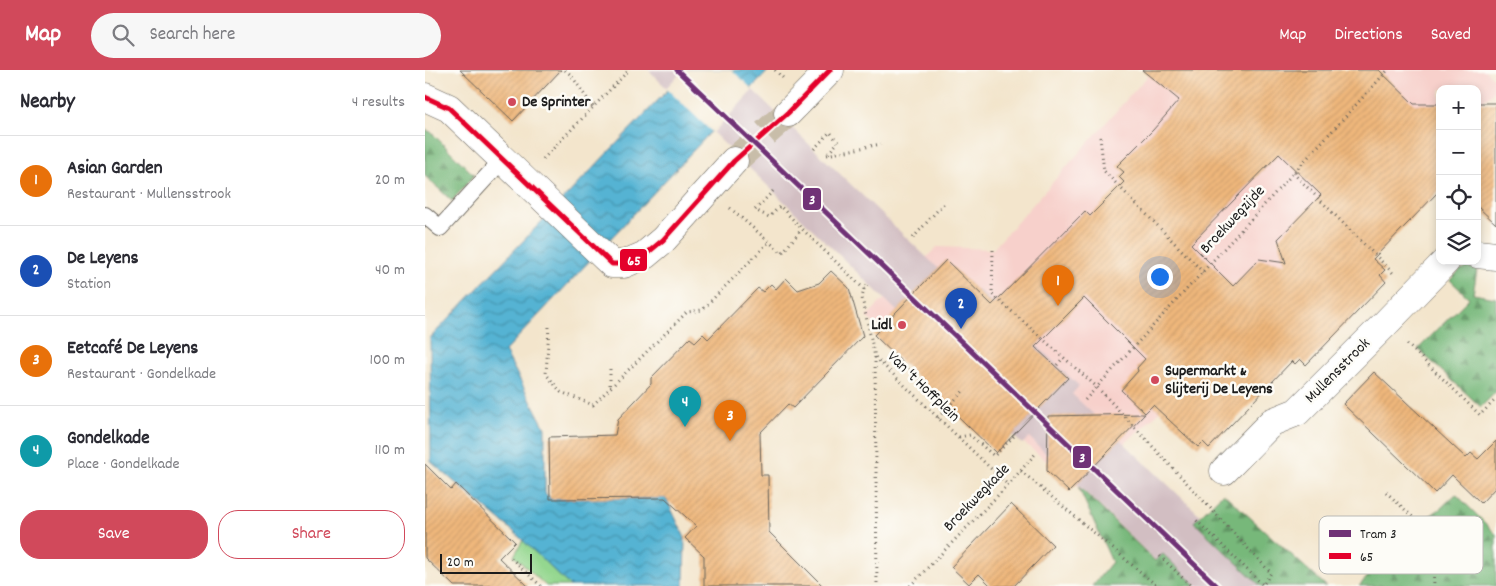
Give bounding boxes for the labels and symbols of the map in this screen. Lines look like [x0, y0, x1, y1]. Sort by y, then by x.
place label: De Sprinter [522, 91, 592, 114]
marker: De Sprinter [506, 96, 518, 108]
street label: Broekwegzijde [1195, 181, 1271, 259]
line badge: 3 [802, 187, 822, 211]
text: 3 [809, 191, 815, 211]
line badge: 65 [619, 248, 648, 272]
text: 65 [627, 252, 641, 272]
your location [1147, 264, 1173, 290]
pin: 1 [1042, 265, 1074, 306]
pin: 2 [945, 288, 977, 329]
place label: Lidl [871, 314, 892, 337]
marker: Lidl [896, 319, 908, 331]
street label: Mullensstrook [1300, 333, 1376, 409]
street label: Van 't Hoffplein [881, 346, 965, 428]
place label: Supermarkt & Slijterij De Leyens [1165, 360, 1273, 401]
marker: Supermarkt & Slijterij De Leyens [1149, 374, 1161, 386]
pin: 4 [669, 386, 701, 427]
pin: 3 [714, 400, 746, 441]
line badge: 3 [1072, 445, 1092, 469]
text: 3 [1079, 449, 1085, 469]
street label: Broekwegkade [938, 459, 1016, 537]
legend [1319, 516, 1483, 574]
text: Tram 3 [1360, 525, 1396, 545]
text: 65 [1360, 548, 1373, 568]
scale bar [440, 551, 533, 574]

